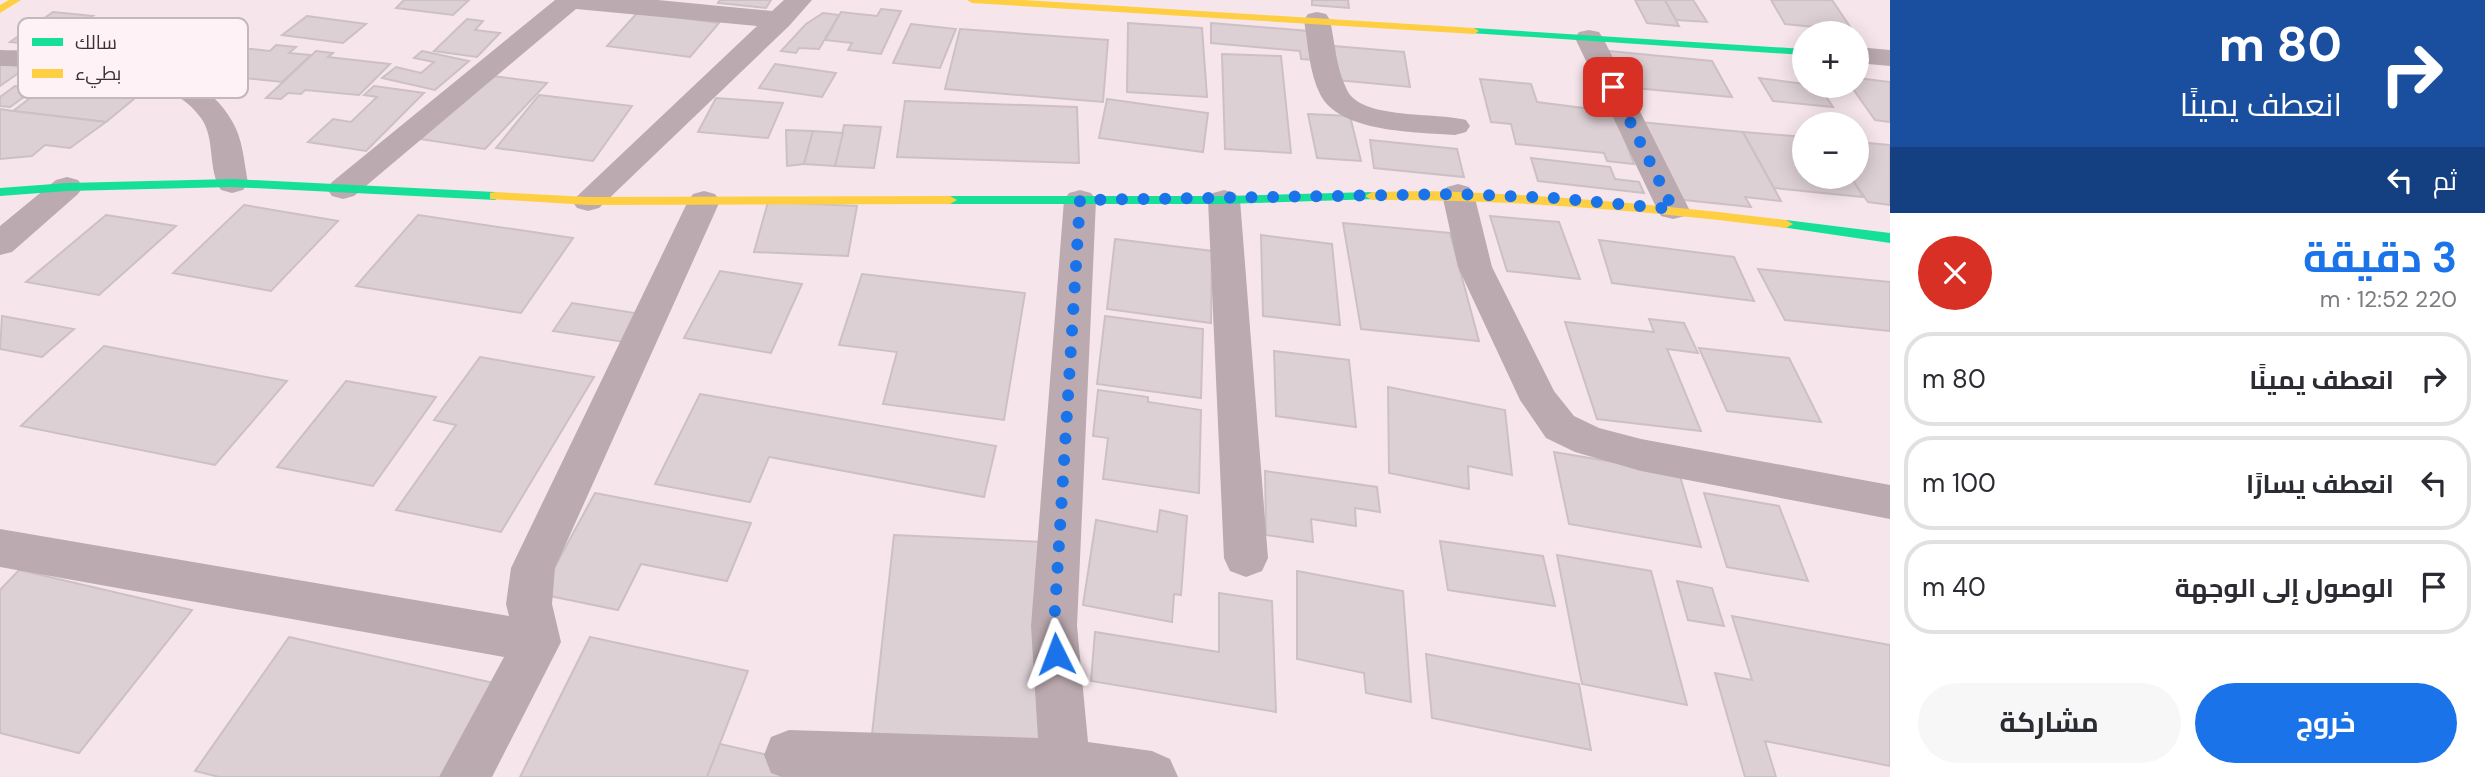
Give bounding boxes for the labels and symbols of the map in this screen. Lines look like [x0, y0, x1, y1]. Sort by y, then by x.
legend [18, 18, 248, 98]
text: سالك [75, 30, 117, 55]
pin [1583, 57, 1643, 117]
text: بطيء [75, 61, 121, 88]
position arrow [1019, 617, 1093, 691]

